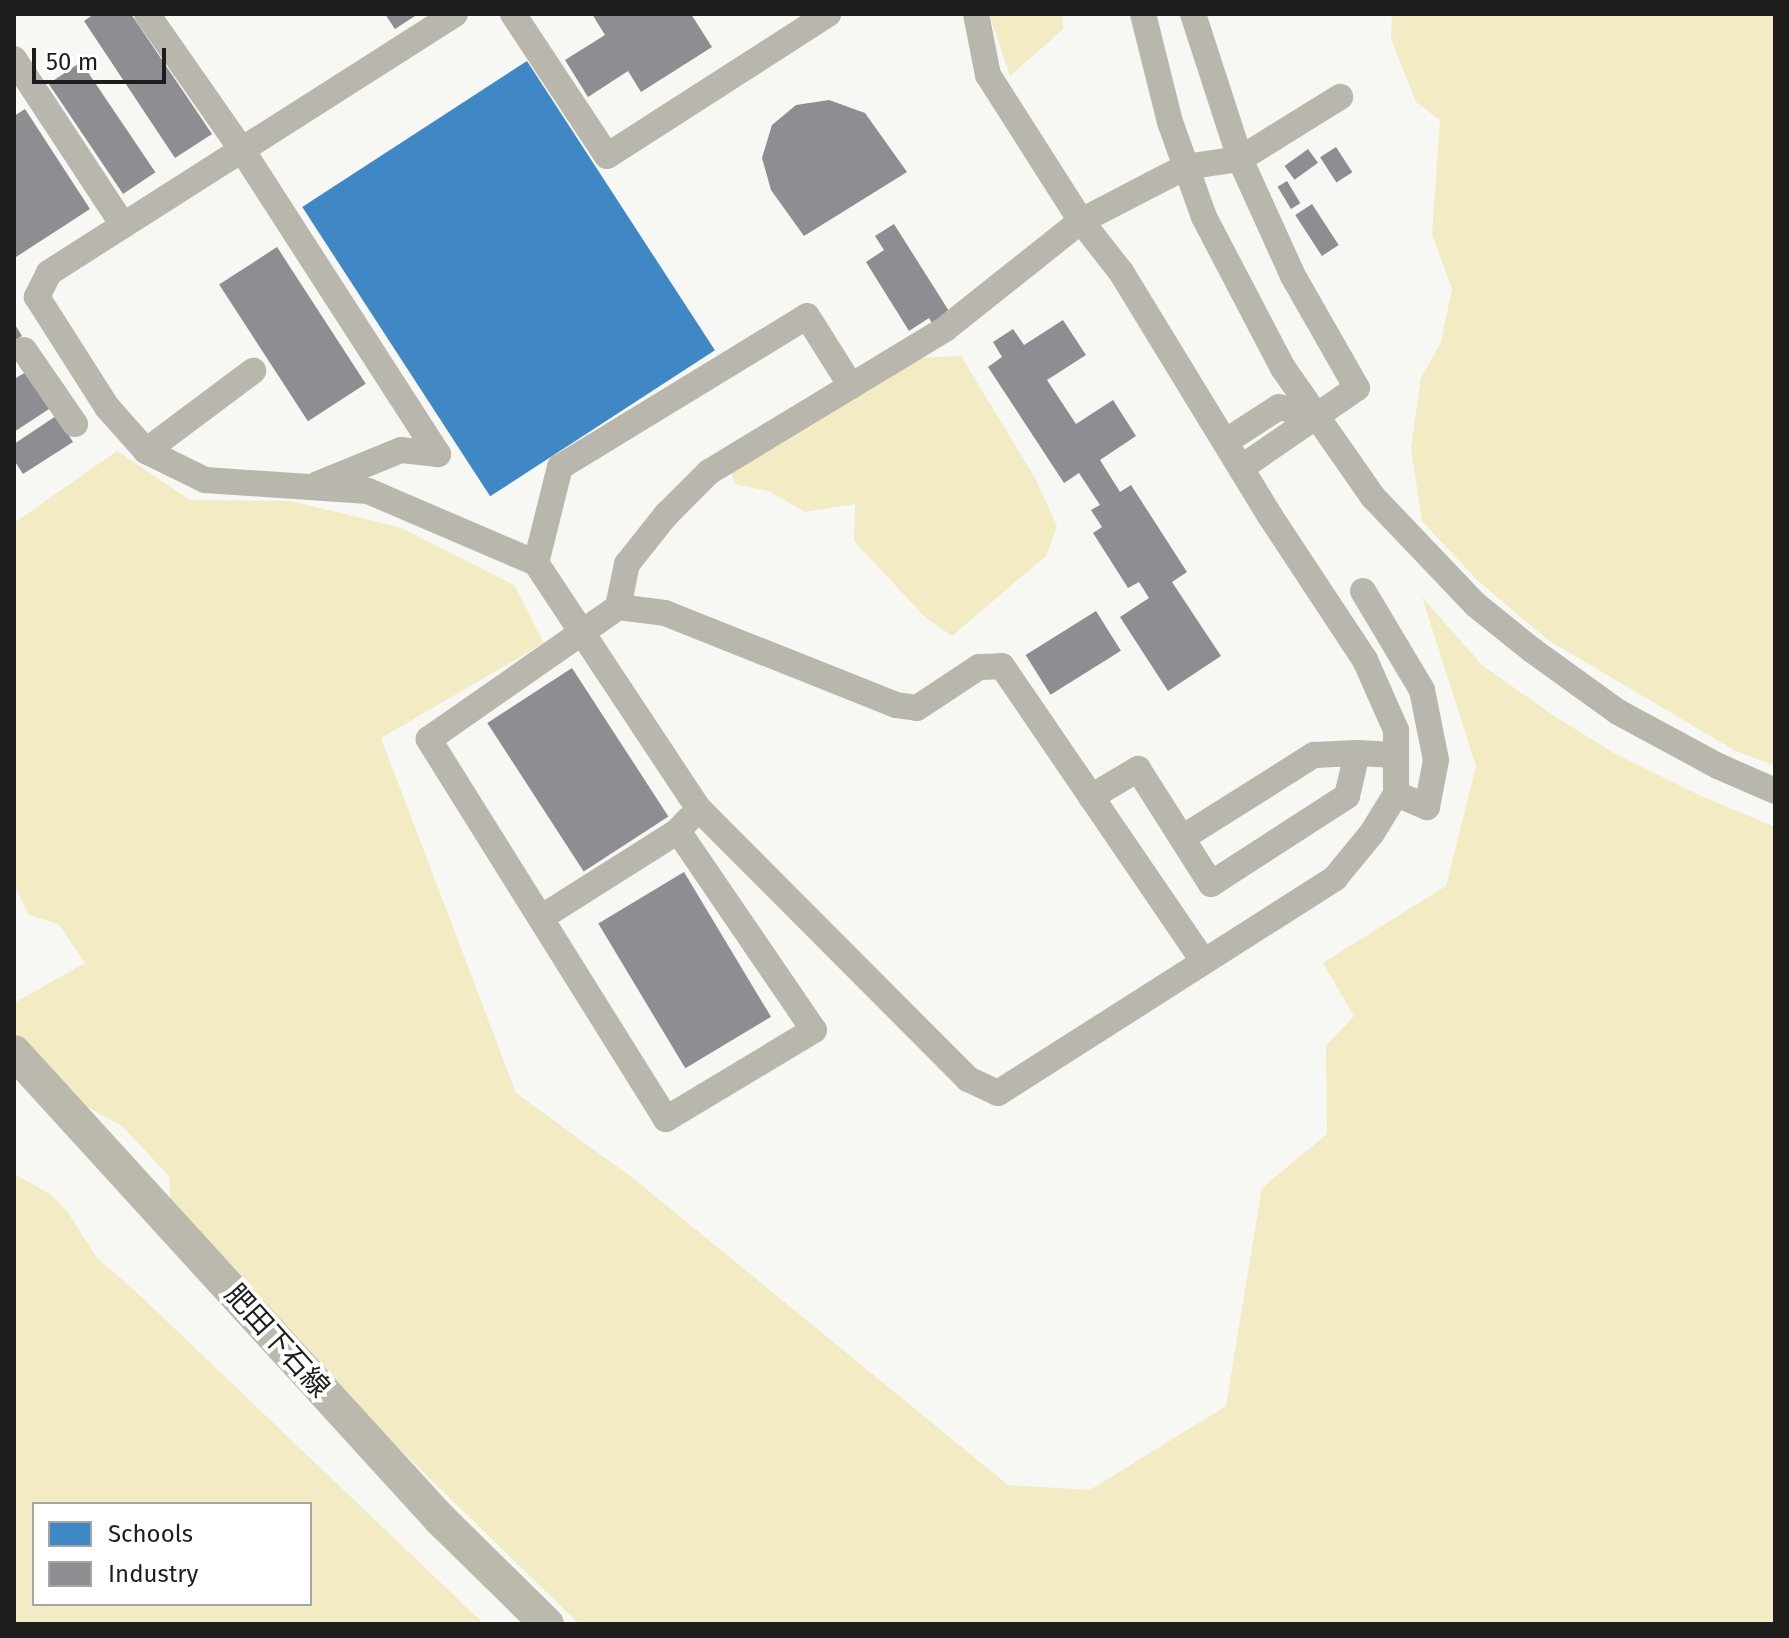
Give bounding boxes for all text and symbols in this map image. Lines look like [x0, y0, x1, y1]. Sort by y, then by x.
scale bar [36, 32, 170, 82]
text: 50 m [46, 48, 98, 76]
street label: 肥田下石線 [218, 1278, 336, 1404]
legend [32, 1502, 312, 1606]
text: Schools [108, 1520, 193, 1548]
text: Industry [108, 1560, 198, 1588]

